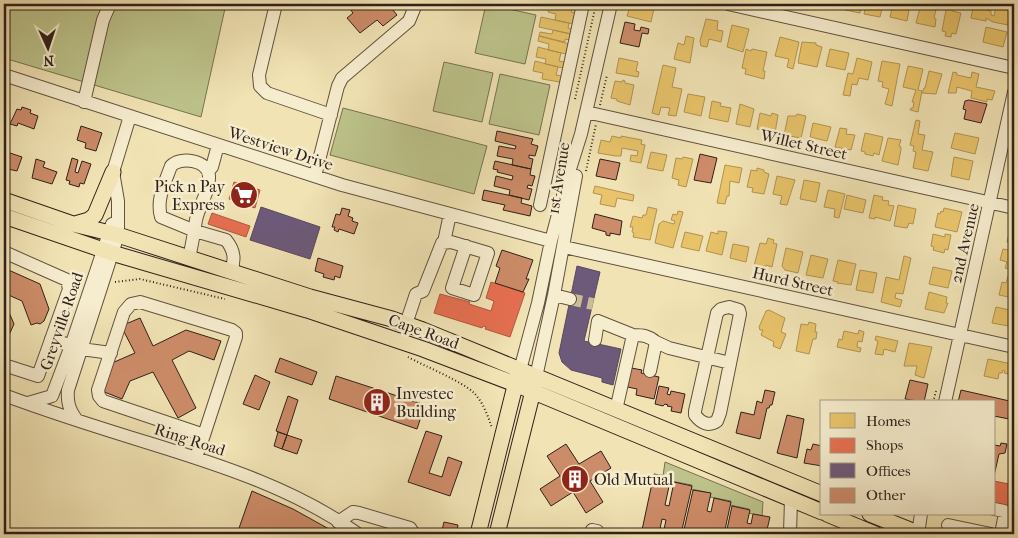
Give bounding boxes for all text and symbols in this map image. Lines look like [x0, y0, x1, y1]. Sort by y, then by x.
north arrow [22, 22, 72, 72]
text: N [43, 52, 54, 69]
street label: Westview Drive [225, 122, 336, 174]
street label: Willet Street [758, 125, 849, 164]
street label: 1st Avenue [543, 141, 574, 215]
place label: Pick n Pay Express [154, 177, 225, 214]
supermarket icon: Pick n Pay Express [229, 180, 259, 210]
street label: 2nd Avenue [946, 201, 983, 285]
street label: Hurd Street [751, 263, 836, 300]
street label: Greyville Road [36, 269, 87, 373]
street label: Cape Road [386, 310, 462, 353]
place label: Investec Building [396, 384, 456, 421]
building icon: Investec Building [362, 387, 392, 417]
legend [820, 400, 996, 516]
text: Homes [866, 412, 911, 430]
street label: Ring Road [152, 419, 228, 460]
text: Shops [866, 436, 904, 454]
text: Offices [866, 462, 911, 480]
building icon: Old Mutual [560, 464, 590, 494]
place label: Old Mutual [594, 470, 674, 489]
text: Other [866, 486, 906, 504]

